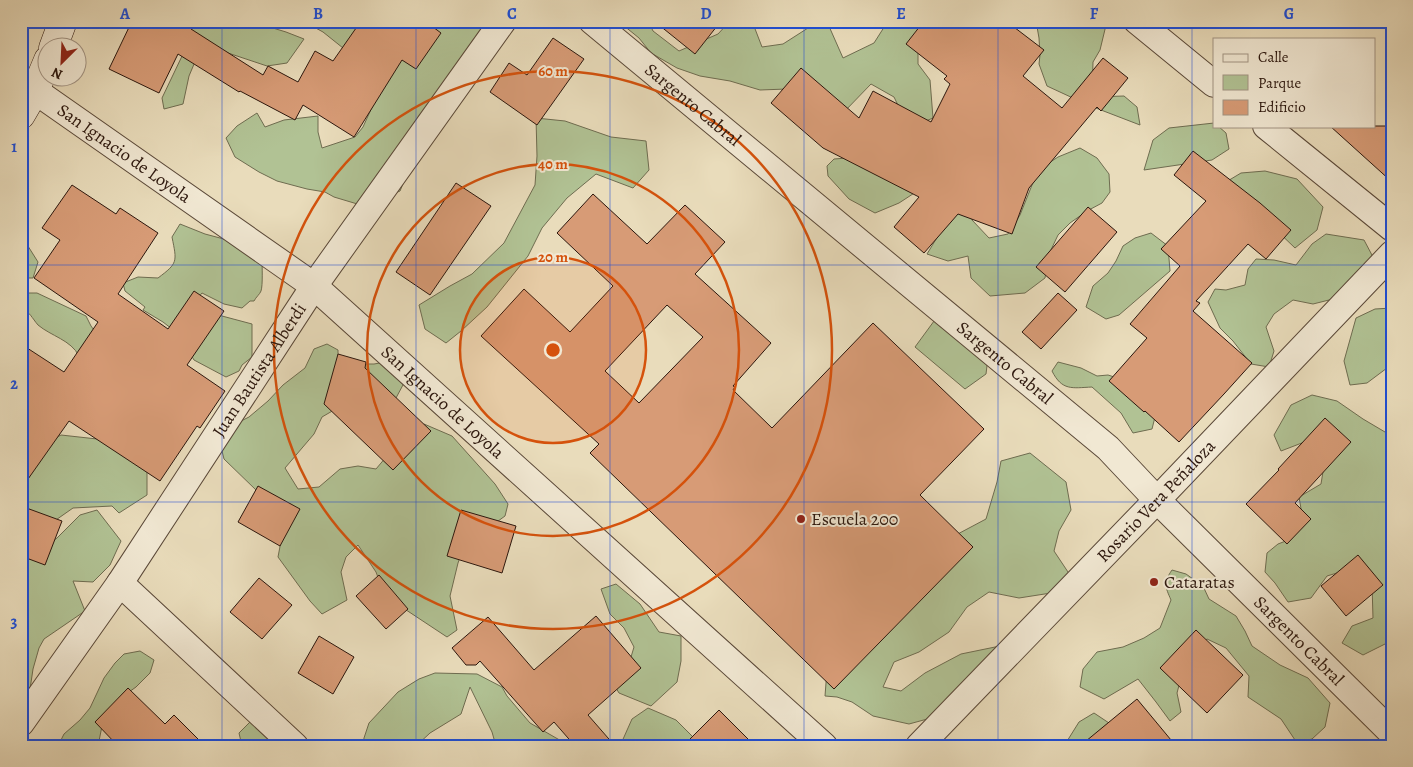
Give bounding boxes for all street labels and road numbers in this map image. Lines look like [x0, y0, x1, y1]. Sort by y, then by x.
street label: Sargento Cabral [640, 58, 747, 152]
street label: San Ignacio de Loyola [52, 98, 197, 209]
street label: Juan Bautista Alberdi [207, 298, 312, 441]
street label: Sargento Cabral [952, 316, 1059, 410]
street label: San Ignacio de Loyola [376, 340, 510, 465]
street label: Rosario Vera Peñaloza [1091, 434, 1221, 567]
street label: Sargento Cabral [1248, 590, 1350, 691]

